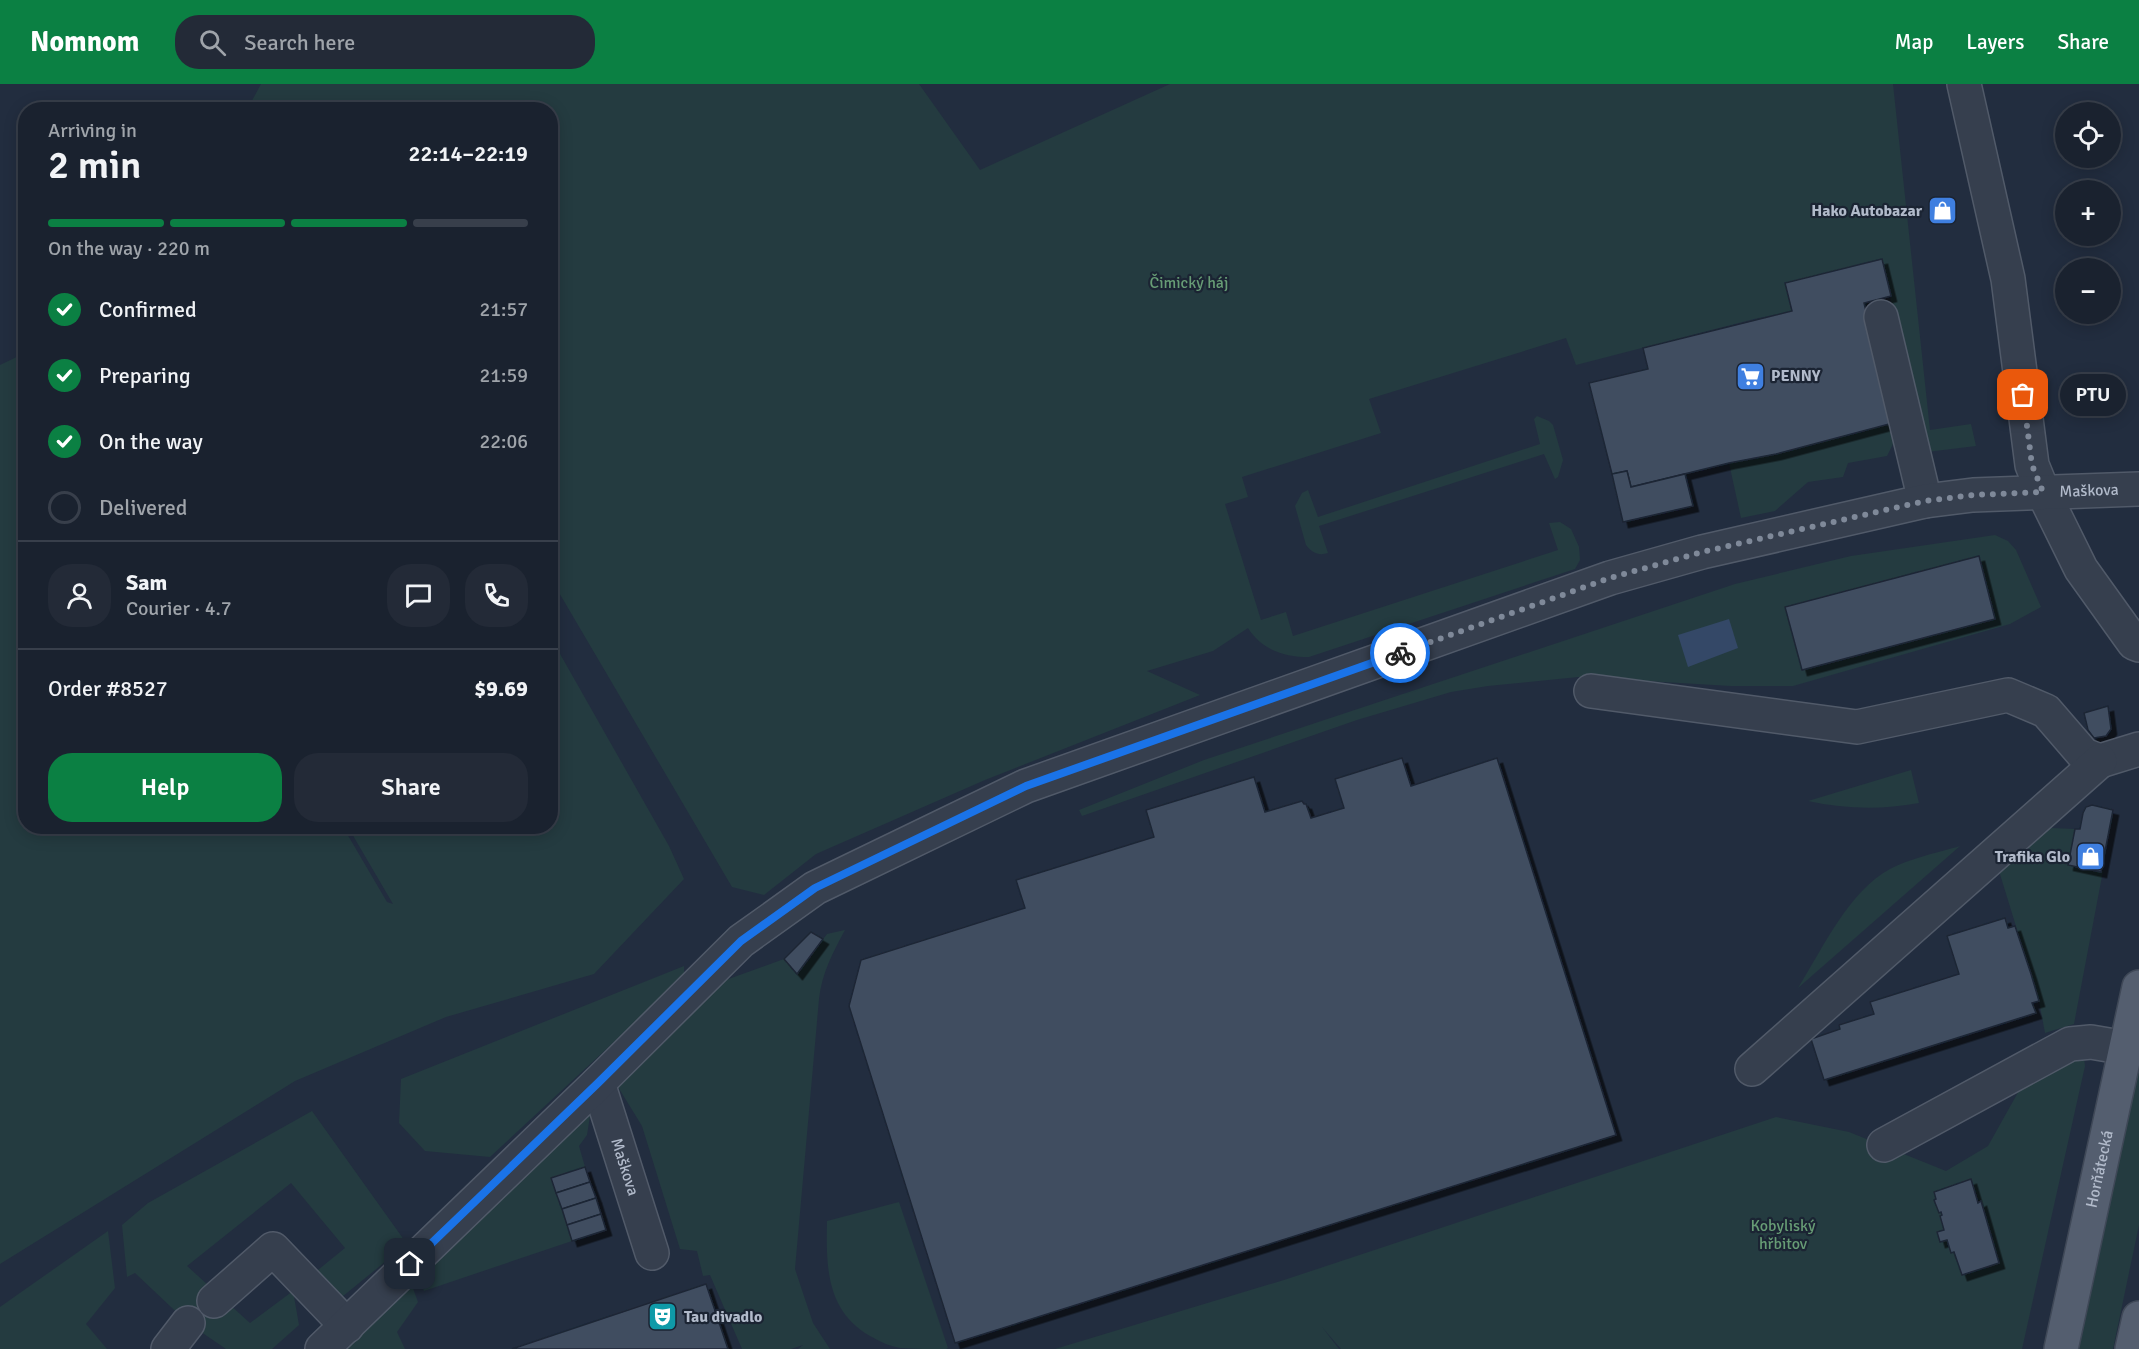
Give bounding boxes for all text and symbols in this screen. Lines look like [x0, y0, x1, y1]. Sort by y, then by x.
search box [175, 15, 595, 69]
text: Nomnom [30, 25, 139, 59]
icon: search [196, 26, 229, 59]
text: Search here [244, 29, 355, 56]
text: Map [1895, 29, 1933, 55]
text: Layers [1966, 29, 2024, 55]
text: Share [2057, 29, 2109, 55]
map controls [2055, 102, 2121, 324]
button: locate [2055, 102, 2121, 168]
text: Arriving in [48, 118, 137, 143]
text: 22:14–22:19 [409, 140, 528, 167]
text: 2 min [48, 141, 141, 189]
button: + [2055, 180, 2121, 246]
shop icon: Hako Autobazar [1927, 195, 1959, 227]
place label: Hako Autobazar [1811, 201, 1923, 221]
text: On the way · 220 m [48, 236, 210, 261]
button: − [2055, 258, 2121, 324]
park label: Čimický háj [1150, 273, 1228, 293]
icon: check [48, 293, 81, 326]
text: Confirmed [99, 296, 197, 323]
text: 21:57 [479, 297, 528, 322]
icon: check [48, 359, 81, 392]
supermarket icon: PENNY [1734, 360, 1766, 392]
text: Preparing [99, 362, 191, 389]
text: 21:59 [479, 363, 528, 388]
place label: PENNY [1771, 366, 1821, 386]
pin [1997, 369, 2048, 420]
callout: PTU [2059, 374, 2125, 416]
icon: bag [2006, 378, 2039, 411]
text: PTU [2075, 382, 2111, 407]
icon: check [48, 425, 81, 458]
text: On the way [99, 428, 203, 455]
text: 22:06 [479, 429, 528, 454]
street label: Maškova [2059, 480, 2119, 502]
text: Delivered [99, 494, 187, 521]
button: person [48, 564, 111, 627]
button: chat [387, 564, 450, 627]
button: phone [465, 564, 528, 627]
text: Sam [126, 569, 167, 596]
text: Courier · 4.7 [126, 596, 232, 621]
courier [1370, 623, 1430, 683]
icon: bike [1384, 637, 1417, 670]
text: Order #8527 [48, 675, 168, 702]
text: $9.69 [474, 675, 528, 702]
button: Help [48, 753, 282, 822]
button: Share [294, 753, 528, 822]
shop icon: Trafika Glo [2075, 841, 2107, 873]
place label: Trafika Glo [1995, 847, 2070, 867]
street label: Horňátecká [2082, 1128, 2118, 1210]
street label: Maškova [606, 1136, 643, 1198]
park label: Kobyliský hřbitov [1751, 1216, 1816, 1254]
pin [384, 1238, 435, 1289]
icon: home [393, 1247, 426, 1280]
theatre icon: Tau divadlo [647, 1301, 679, 1333]
place label: Tau divadlo [684, 1307, 762, 1327]

